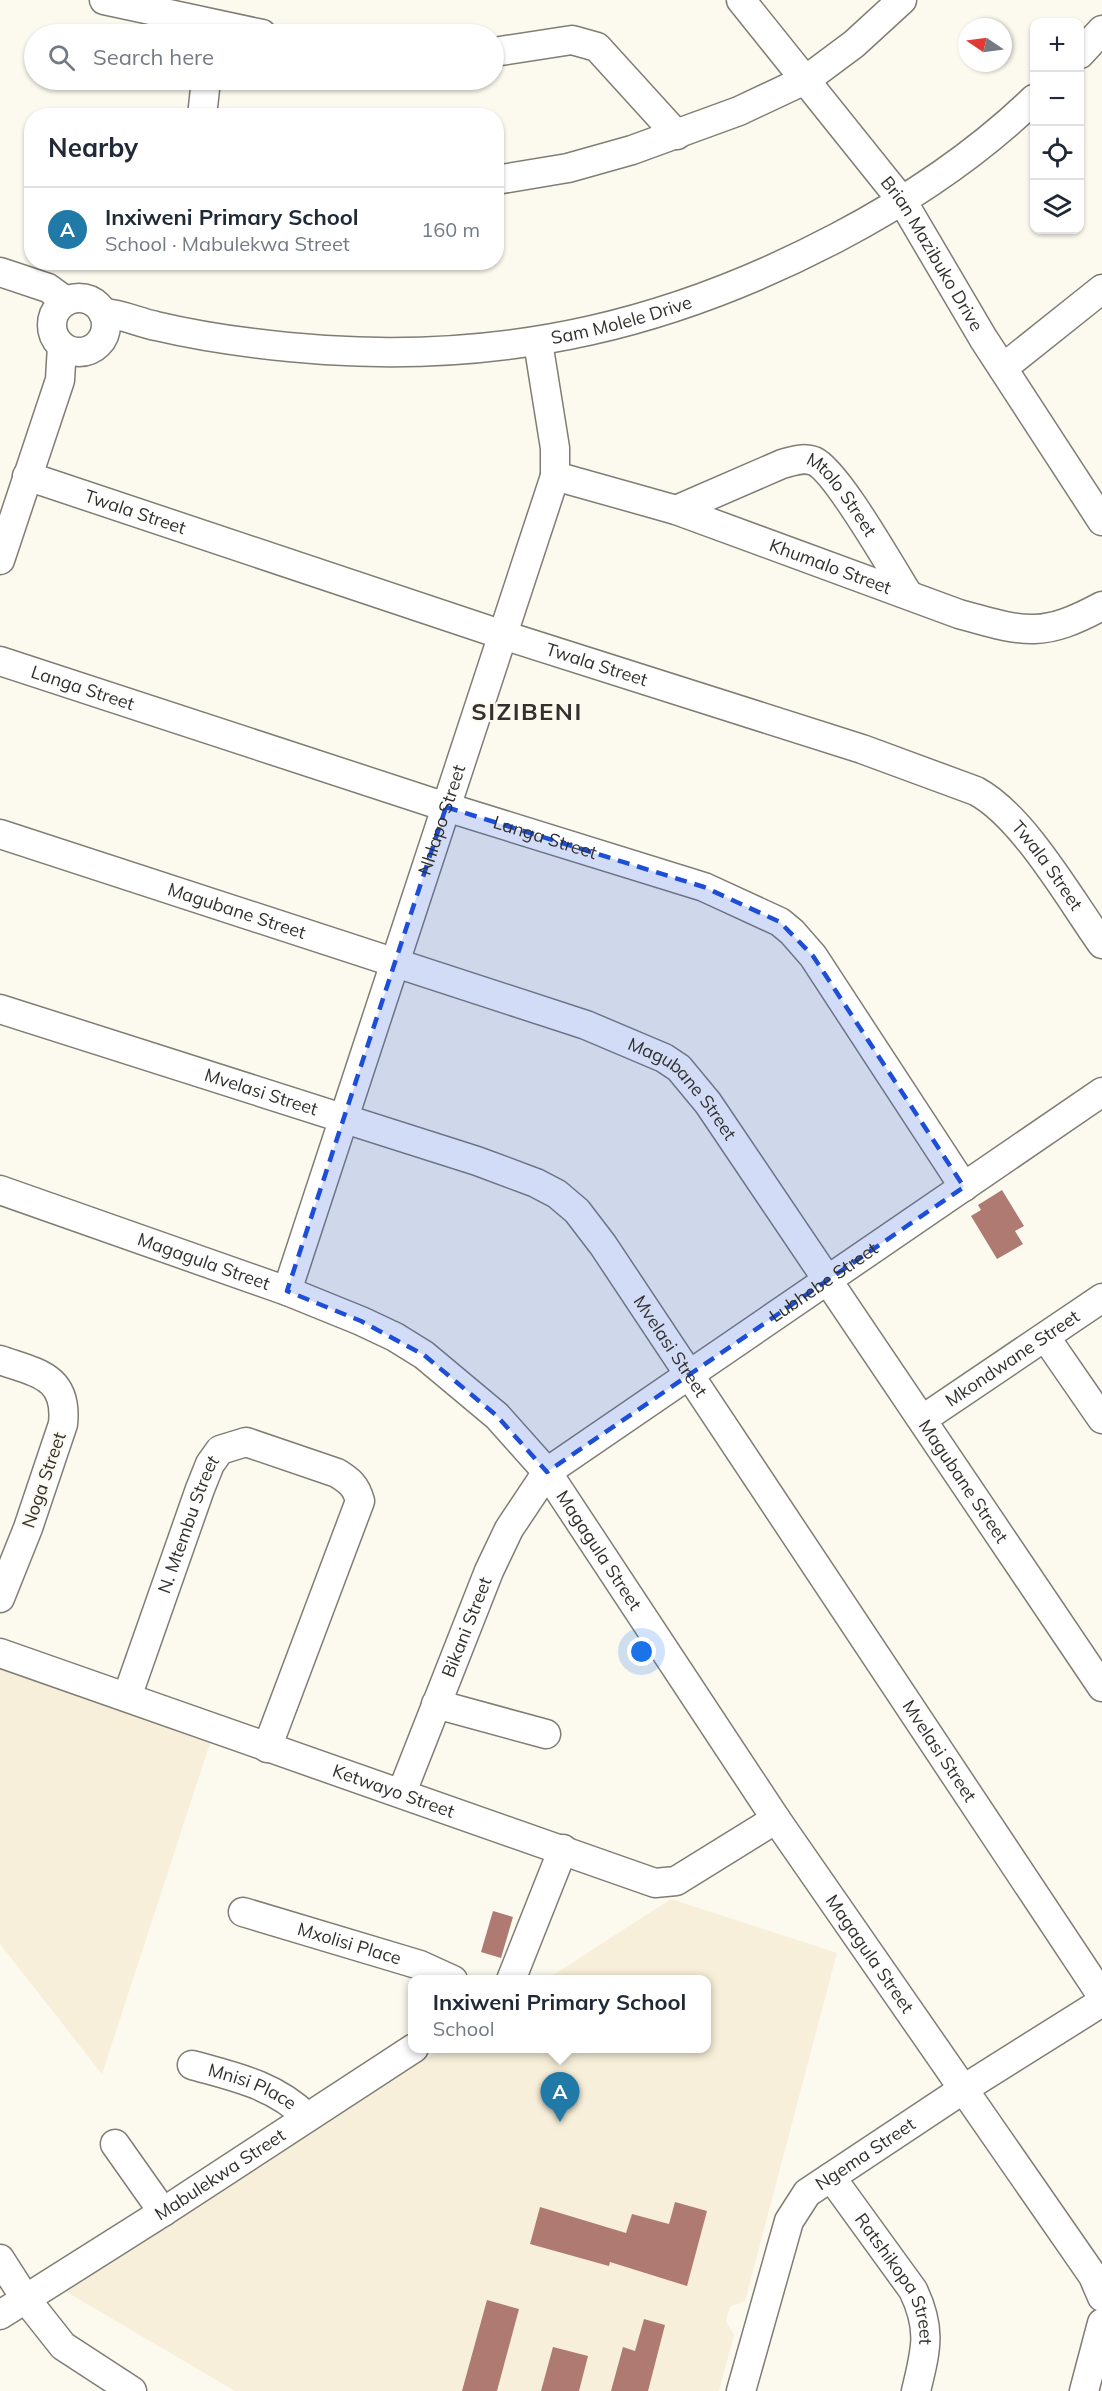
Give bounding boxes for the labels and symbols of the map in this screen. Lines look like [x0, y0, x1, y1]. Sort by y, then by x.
north arrow [958, 18, 1012, 72]
street label: Brian Mazibuko Drive [876, 171, 988, 335]
street label: Sam Molele Drive [549, 290, 695, 349]
street label: Mtolo Street [803, 447, 882, 541]
street label: Twala Street [82, 484, 189, 539]
street label: Khumalo Street [766, 533, 894, 599]
street label: Twala Street [543, 637, 651, 691]
street label: Langa Street [28, 660, 137, 715]
district label: SIZIBENI [471, 696, 583, 726]
street label: Nhlapo Street [413, 762, 470, 878]
street label: Langa Street [491, 810, 600, 864]
street label: Twala Street [1007, 815, 1088, 915]
street label: Magubane Street [165, 877, 309, 944]
street label: Magubane Street [625, 1032, 742, 1144]
street label: Mvelasi Street [202, 1063, 321, 1121]
street label: Magagula Street [135, 1227, 273, 1295]
street label: Lubhebe Street [765, 1237, 882, 1327]
street label: Mvelasi Street [629, 1291, 713, 1401]
street label: Mkondwane Street [941, 1305, 1084, 1412]
street label: Magubane Street [914, 1415, 1014, 1547]
street label: Noga Street [16, 1429, 71, 1531]
street label: N. Mtembu Street [152, 1450, 224, 1597]
street label: Magagula Street [551, 1486, 647, 1614]
street label: Bikani Street [436, 1574, 496, 1681]
your location [627, 1637, 656, 1666]
street label: Mvelasi Street [898, 1696, 982, 1806]
street label: Ketwayo Street [329, 1759, 458, 1823]
street label: Magagula Street [821, 1890, 919, 2017]
street label: Mxolisi Place [295, 1917, 404, 1970]
street label: Mnisi Place [206, 2058, 301, 2115]
pin: A [540, 2072, 580, 2122]
street label: Ngema Street [811, 2112, 919, 2195]
street label: Mabulekwa Street [150, 2123, 289, 2225]
street label: Ratshikopa Street [850, 2208, 938, 2345]

